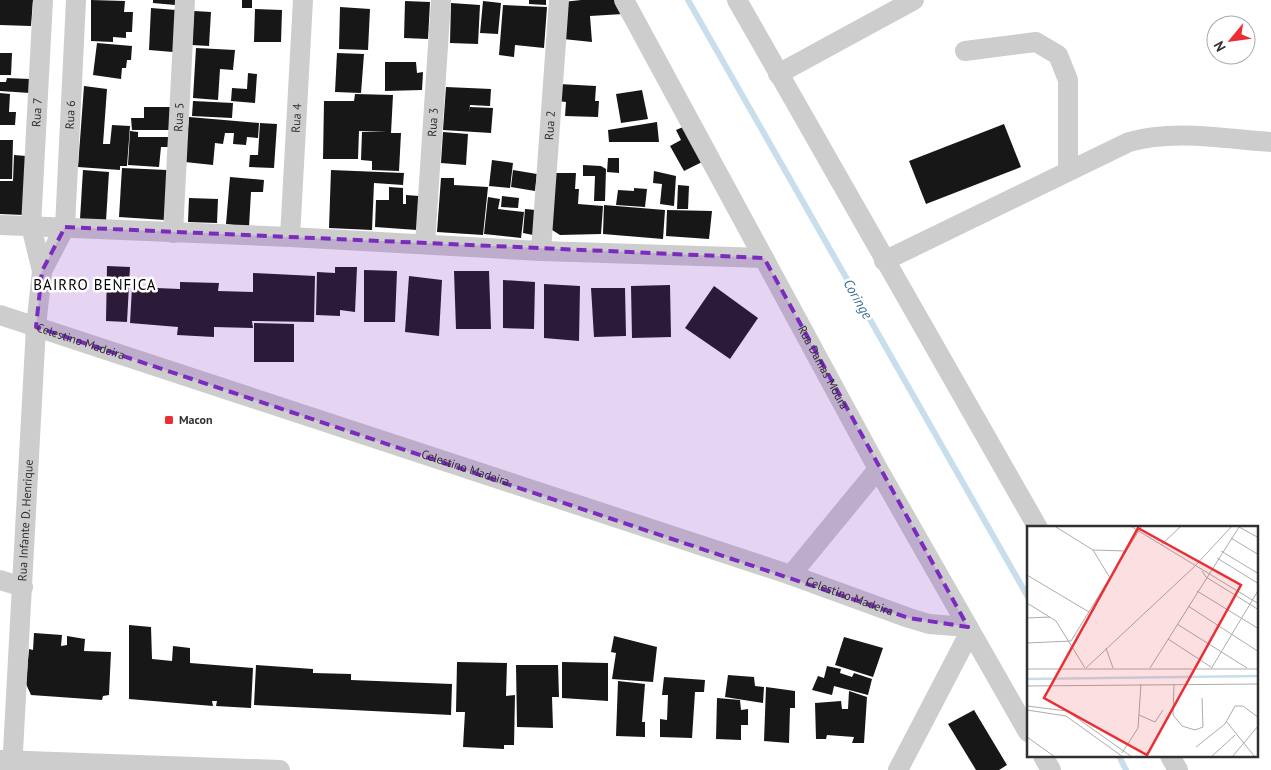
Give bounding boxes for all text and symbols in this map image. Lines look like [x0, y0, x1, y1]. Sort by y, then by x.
north arrow [1206, 15, 1256, 65]
text: N [1210, 38, 1230, 55]
street label: Rua 7 [28, 97, 45, 127]
street label: Rua 6 [62, 100, 78, 130]
street label: Rua 5 [170, 102, 187, 132]
street label: Rua 4 [288, 103, 304, 133]
street label: Rua 3 [424, 107, 441, 137]
street label: Rua 2 [541, 110, 558, 140]
district label: BAIRRO BENFICA [33, 275, 157, 294]
water label: Coringe [839, 276, 877, 323]
street label: Celestino Madeira [35, 320, 127, 363]
street label: Rua Damas Moura [795, 323, 852, 412]
place label: Macon [179, 412, 213, 427]
marker: Macon [163, 414, 175, 426]
street label: Celestino Madeira [420, 446, 512, 489]
street label: Rua Infante D. Henrique [14, 459, 36, 582]
inset map [1027, 526, 1258, 758]
street label: Celestino Madeira [804, 573, 896, 619]

